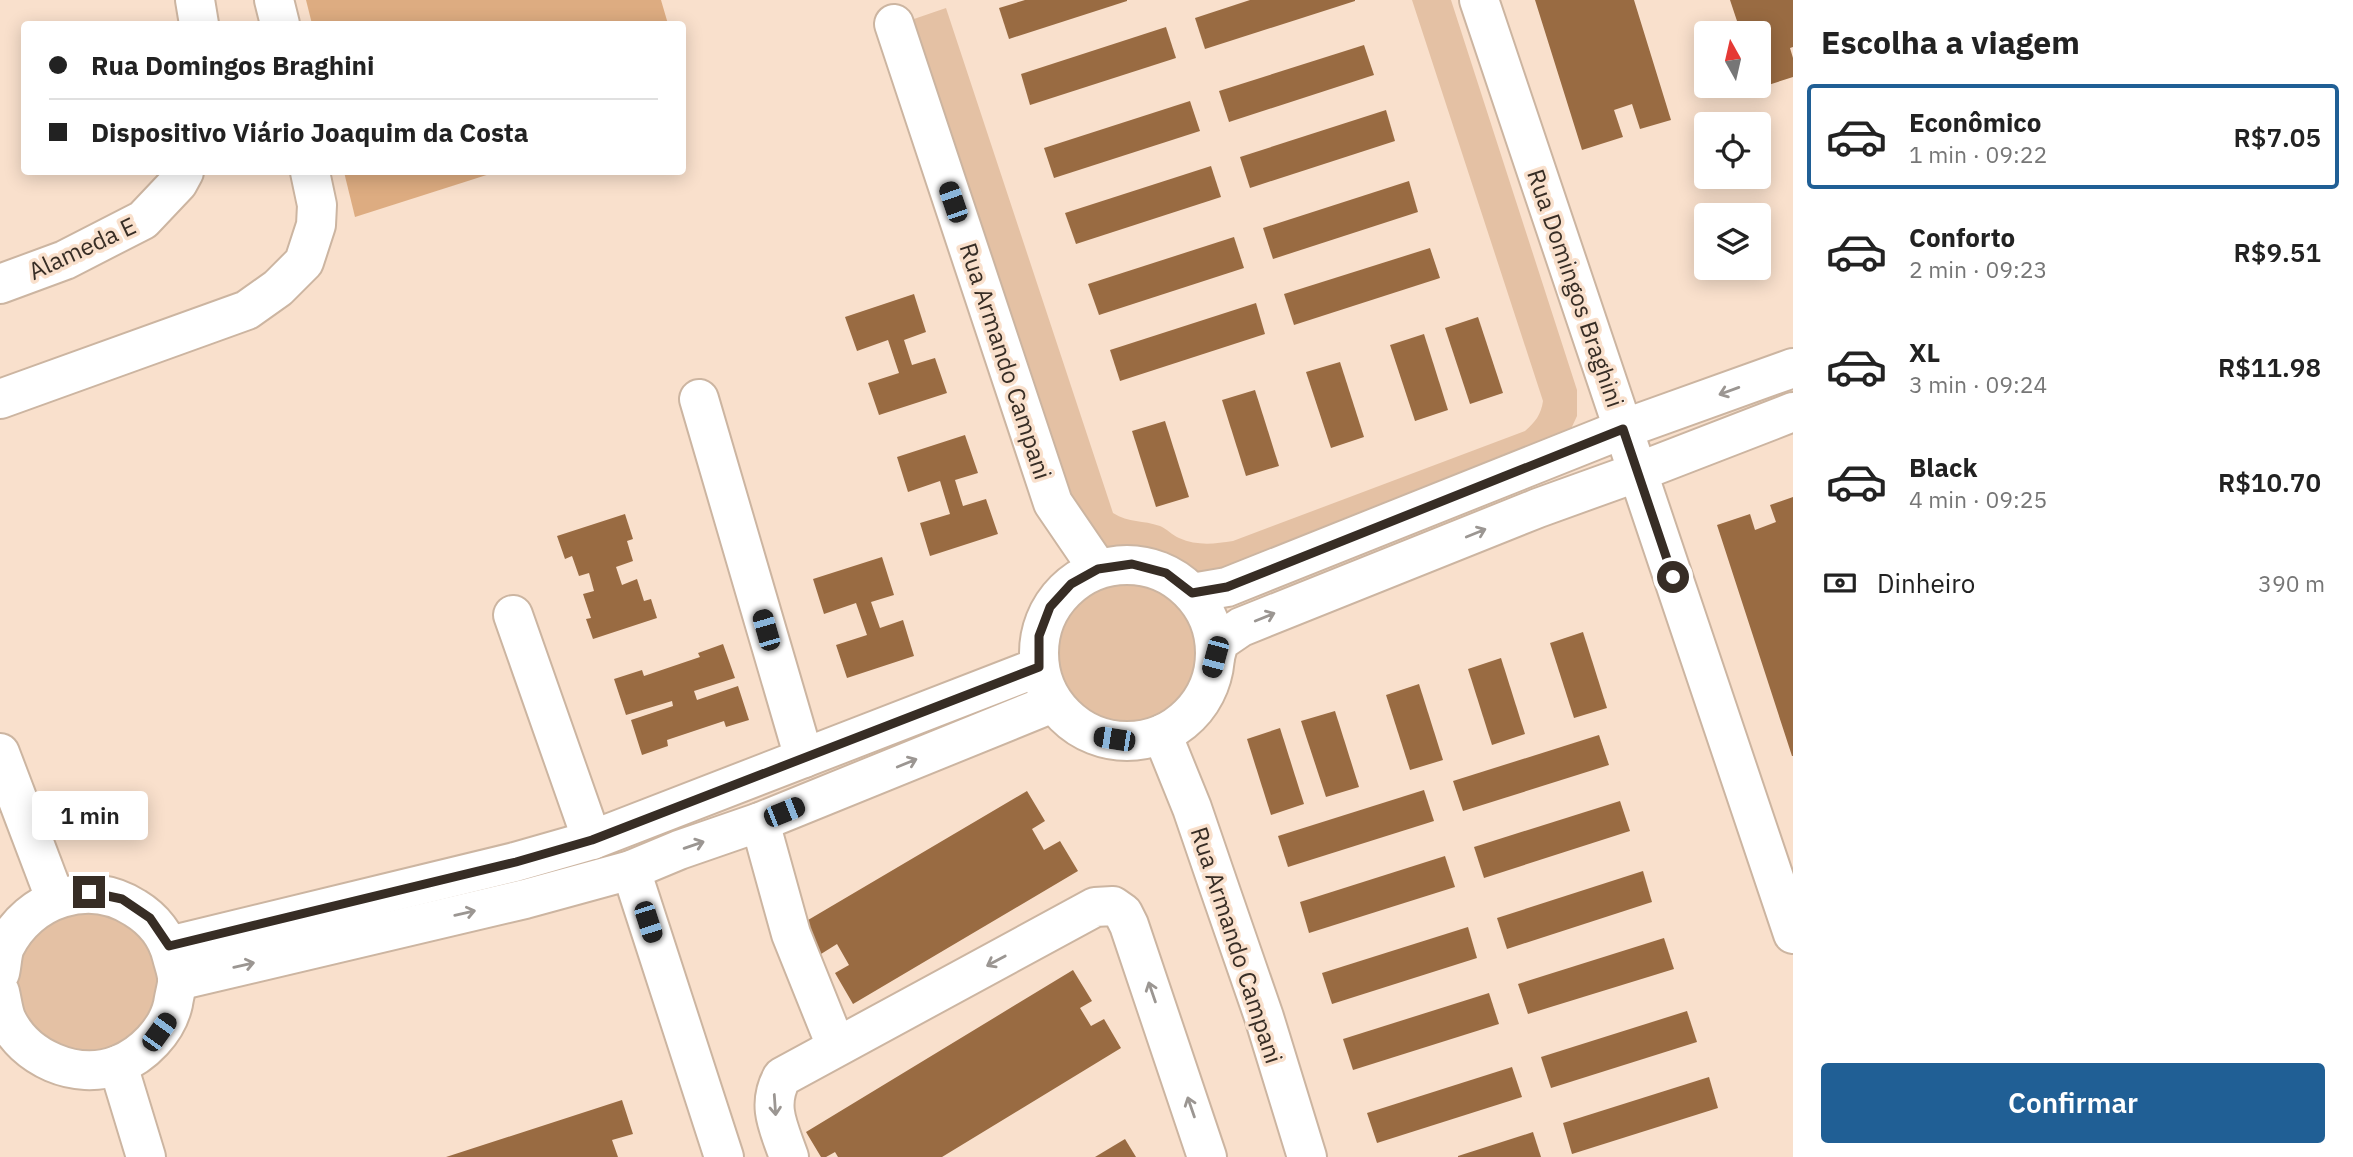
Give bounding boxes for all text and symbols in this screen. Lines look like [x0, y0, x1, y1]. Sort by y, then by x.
north arrow [1694, 21, 1771, 98]
map controls [1694, 21, 1771, 280]
text: Escolha a viagem [1821, 21, 2080, 63]
text: Rua Domingos Braghini [91, 48, 375, 82]
icon: car [1825, 105, 1888, 168]
text: Econômico [1909, 105, 2041, 139]
button: locate [1694, 112, 1771, 189]
text: Dispositivo Viário Joaquim da Costa [91, 115, 529, 149]
text: R$7.05 [2234, 120, 2321, 154]
text: 1 min · 09:22 [1909, 139, 2047, 169]
street label: Rua Domingos Braghini [1520, 165, 1632, 411]
car [937, 179, 970, 225]
button: layers [1694, 203, 1771, 280]
street label: Alameda E [23, 209, 141, 287]
icon: car [1825, 220, 1888, 283]
text: Conforto [1909, 220, 2015, 254]
text: R$9.51 [2234, 235, 2321, 269]
street label: Rua Armando Campani [953, 239, 1059, 483]
text: 2 min · 09:23 [1909, 254, 2047, 284]
icon: car [1825, 335, 1888, 398]
text: XL [1909, 335, 1940, 369]
text: R$11.98 [2218, 350, 2321, 384]
text: 3 min · 09:24 [1909, 369, 2047, 399]
one-way arrow [1718, 386, 1740, 398]
icon: car [1825, 450, 1888, 513]
text: Black [1909, 450, 1977, 484]
text: R$10.70 [2218, 465, 2321, 499]
text: 4 min · 09:25 [1909, 484, 2047, 514]
one-way arrow [1465, 525, 1487, 538]
route start [1657, 561, 1689, 593]
icon: cash [1821, 564, 1859, 602]
text: Dinheiro [1877, 566, 1975, 600]
text: 390 m [2258, 568, 2325, 598]
car [751, 607, 782, 653]
one-way arrow [1254, 609, 1275, 622]
car [1200, 634, 1231, 680]
car [1092, 725, 1137, 753]
one-way arrow [895, 755, 917, 768]
callout: 1 min [31, 790, 147, 840]
car [761, 794, 808, 830]
text: 1 min [60, 800, 120, 830]
street label: Rua Armando Campani [1184, 823, 1290, 1067]
one-way arrow [683, 838, 705, 850]
route end [73, 876, 105, 908]
car [632, 899, 665, 945]
one-way arrow [453, 906, 476, 919]
one-way arrow [986, 954, 1006, 968]
one-way arrow [232, 958, 255, 972]
one-way arrow [1145, 981, 1158, 1003]
car [139, 1009, 180, 1055]
button: Confirmar [1821, 1063, 2325, 1143]
one-way arrow [769, 1093, 782, 1116]
one-way arrow [1183, 1096, 1196, 1118]

